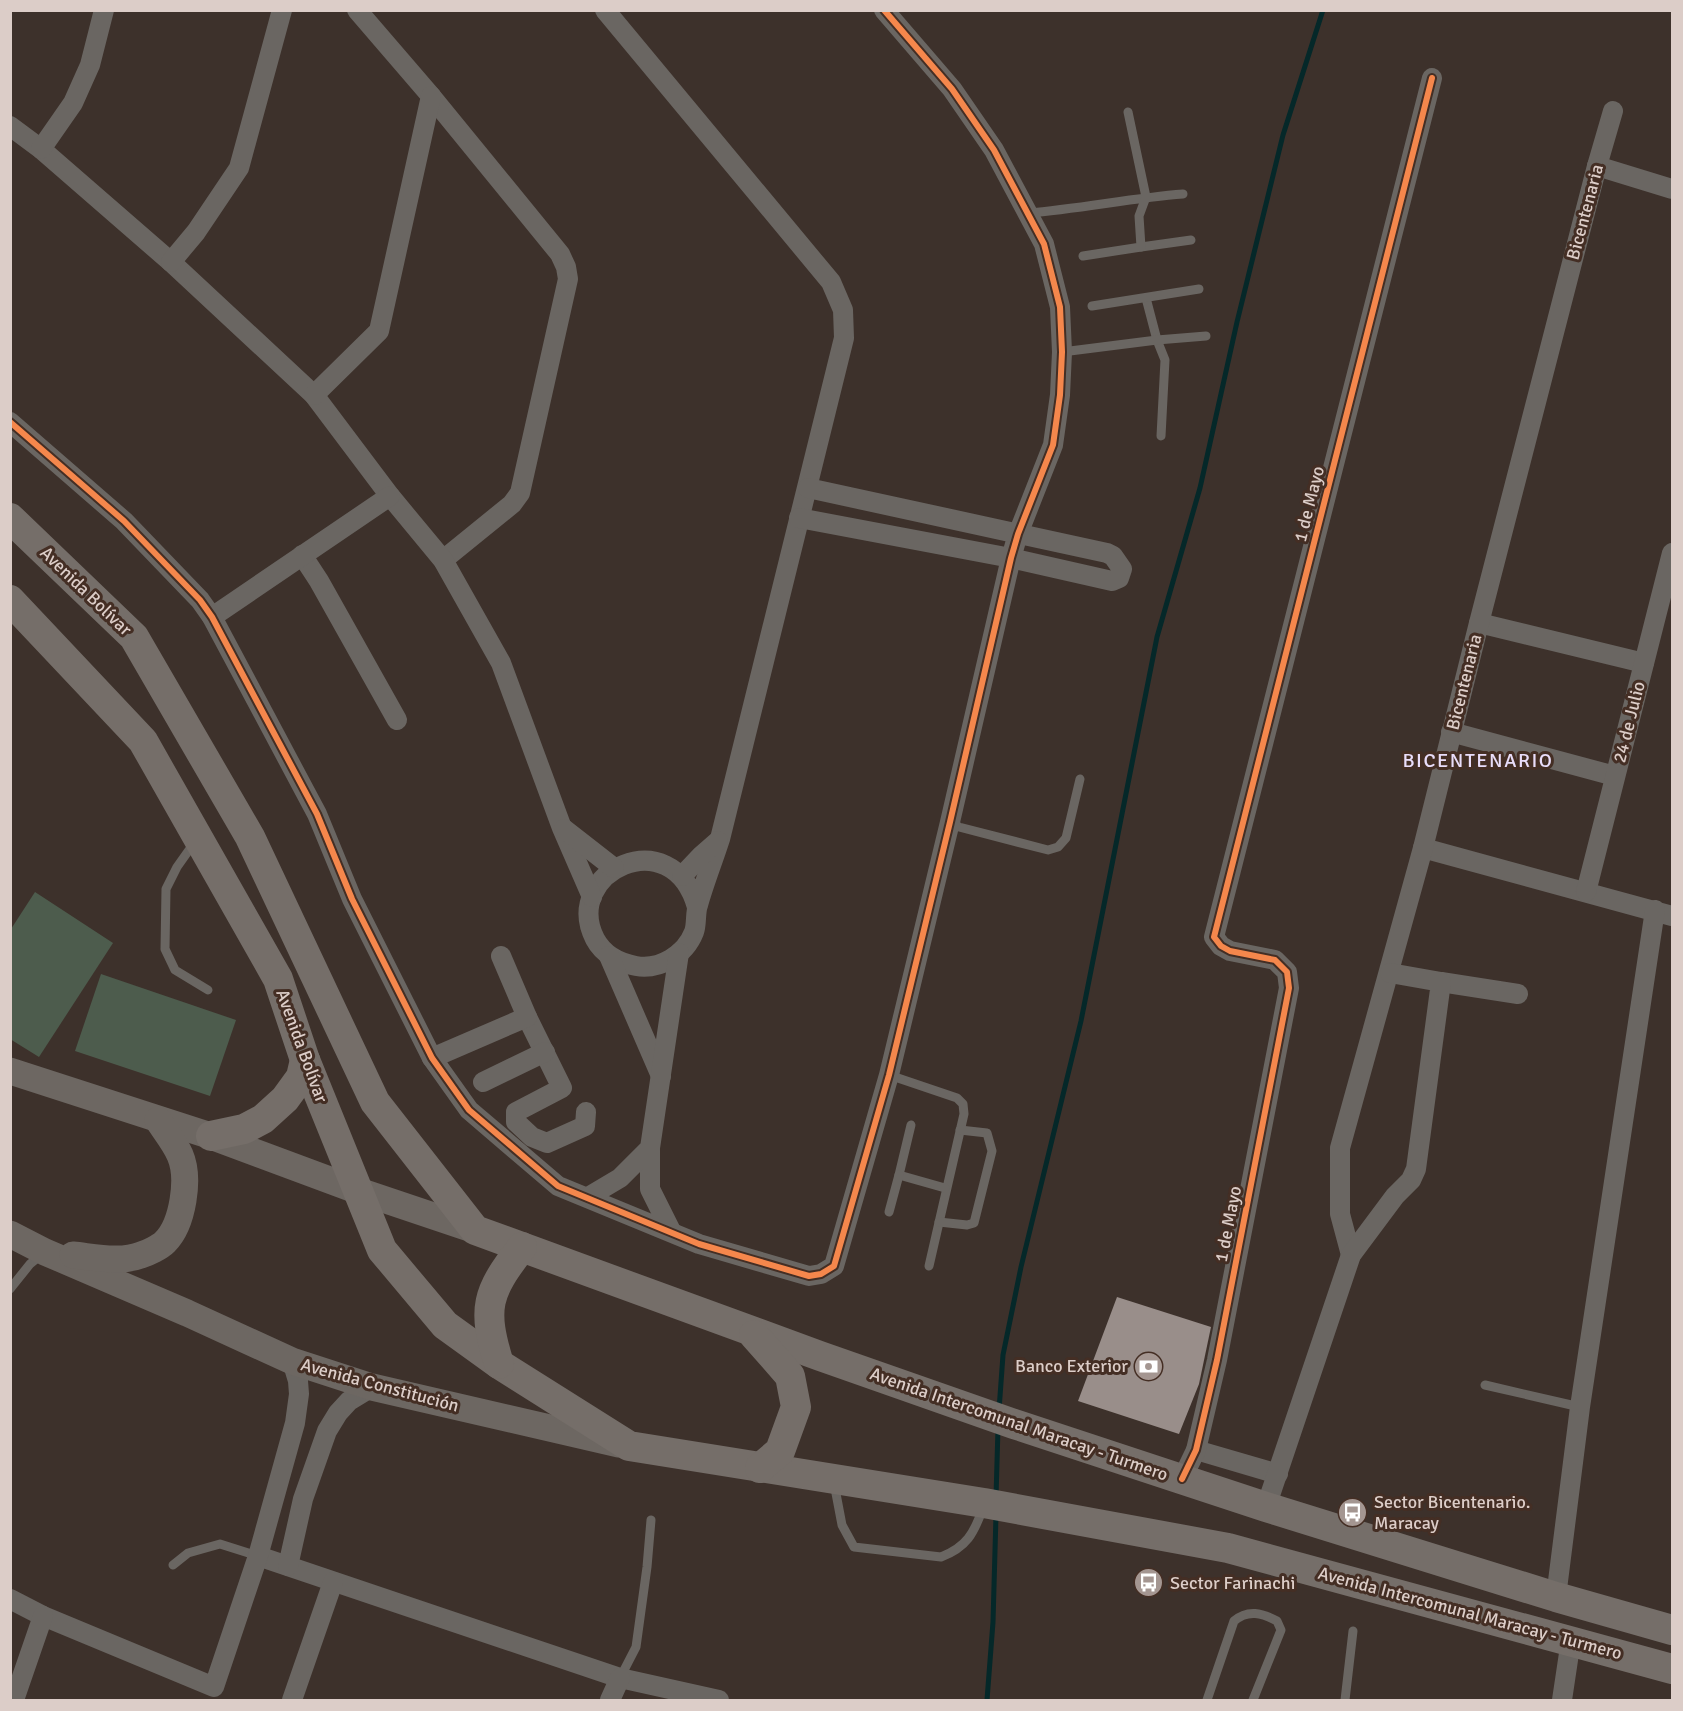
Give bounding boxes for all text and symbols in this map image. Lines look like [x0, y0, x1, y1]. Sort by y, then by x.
street label: Bicentenaria [1562, 162, 1608, 262]
street label: 1 de Mayo [1289, 464, 1329, 544]
street label: Avenida Bolívar [36, 542, 137, 641]
street label: Bicentenaria [1441, 632, 1487, 732]
street label: 24 de Julio [1608, 679, 1650, 765]
district label: BICENTENARIO [1403, 748, 1553, 773]
street label: Avenida Bolívar [271, 986, 333, 1106]
street label: 1 de Mayo [1210, 1184, 1246, 1264]
bank icon: Banco Exterior [1133, 1350, 1165, 1382]
street label: Avenida Constitución [299, 1353, 461, 1417]
place label: Banco Exterior [1015, 1355, 1128, 1377]
street label: Avenida Intercomunal Maracay - Turmero [867, 1363, 1171, 1485]
place label: Sector Bicentenario. Maracay [1374, 1491, 1530, 1534]
bus stop icon: Sector Bicentenario. Maracay [1337, 1496, 1369, 1528]
street label: Avenida Intercomunal Maracay - Turmero [1316, 1562, 1624, 1664]
bus stop icon: Sector Farinachi [1133, 1567, 1165, 1599]
place label: Sector Farinachi [1170, 1572, 1295, 1594]

